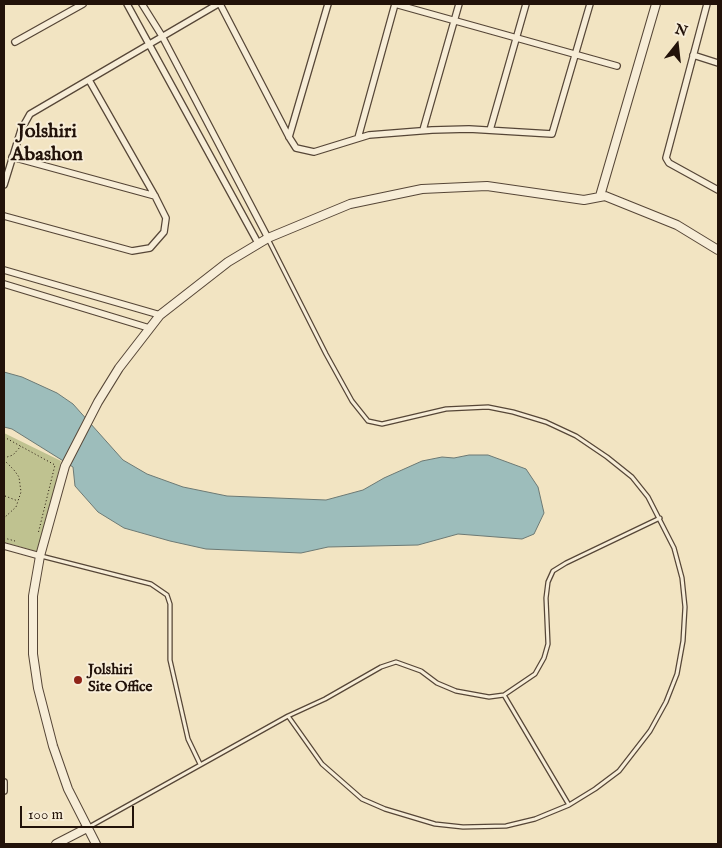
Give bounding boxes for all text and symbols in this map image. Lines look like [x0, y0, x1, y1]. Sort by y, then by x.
north arrow [652, 20, 702, 70]
text: N [673, 20, 689, 41]
district label: Jolshiri Abashon [11, 121, 83, 168]
place label: Jolshiri Site Office [88, 662, 152, 697]
marker: Jolshiri Site Office [72, 674, 84, 686]
scale bar [22, 796, 136, 828]
text: 100 m [28, 805, 63, 824]

